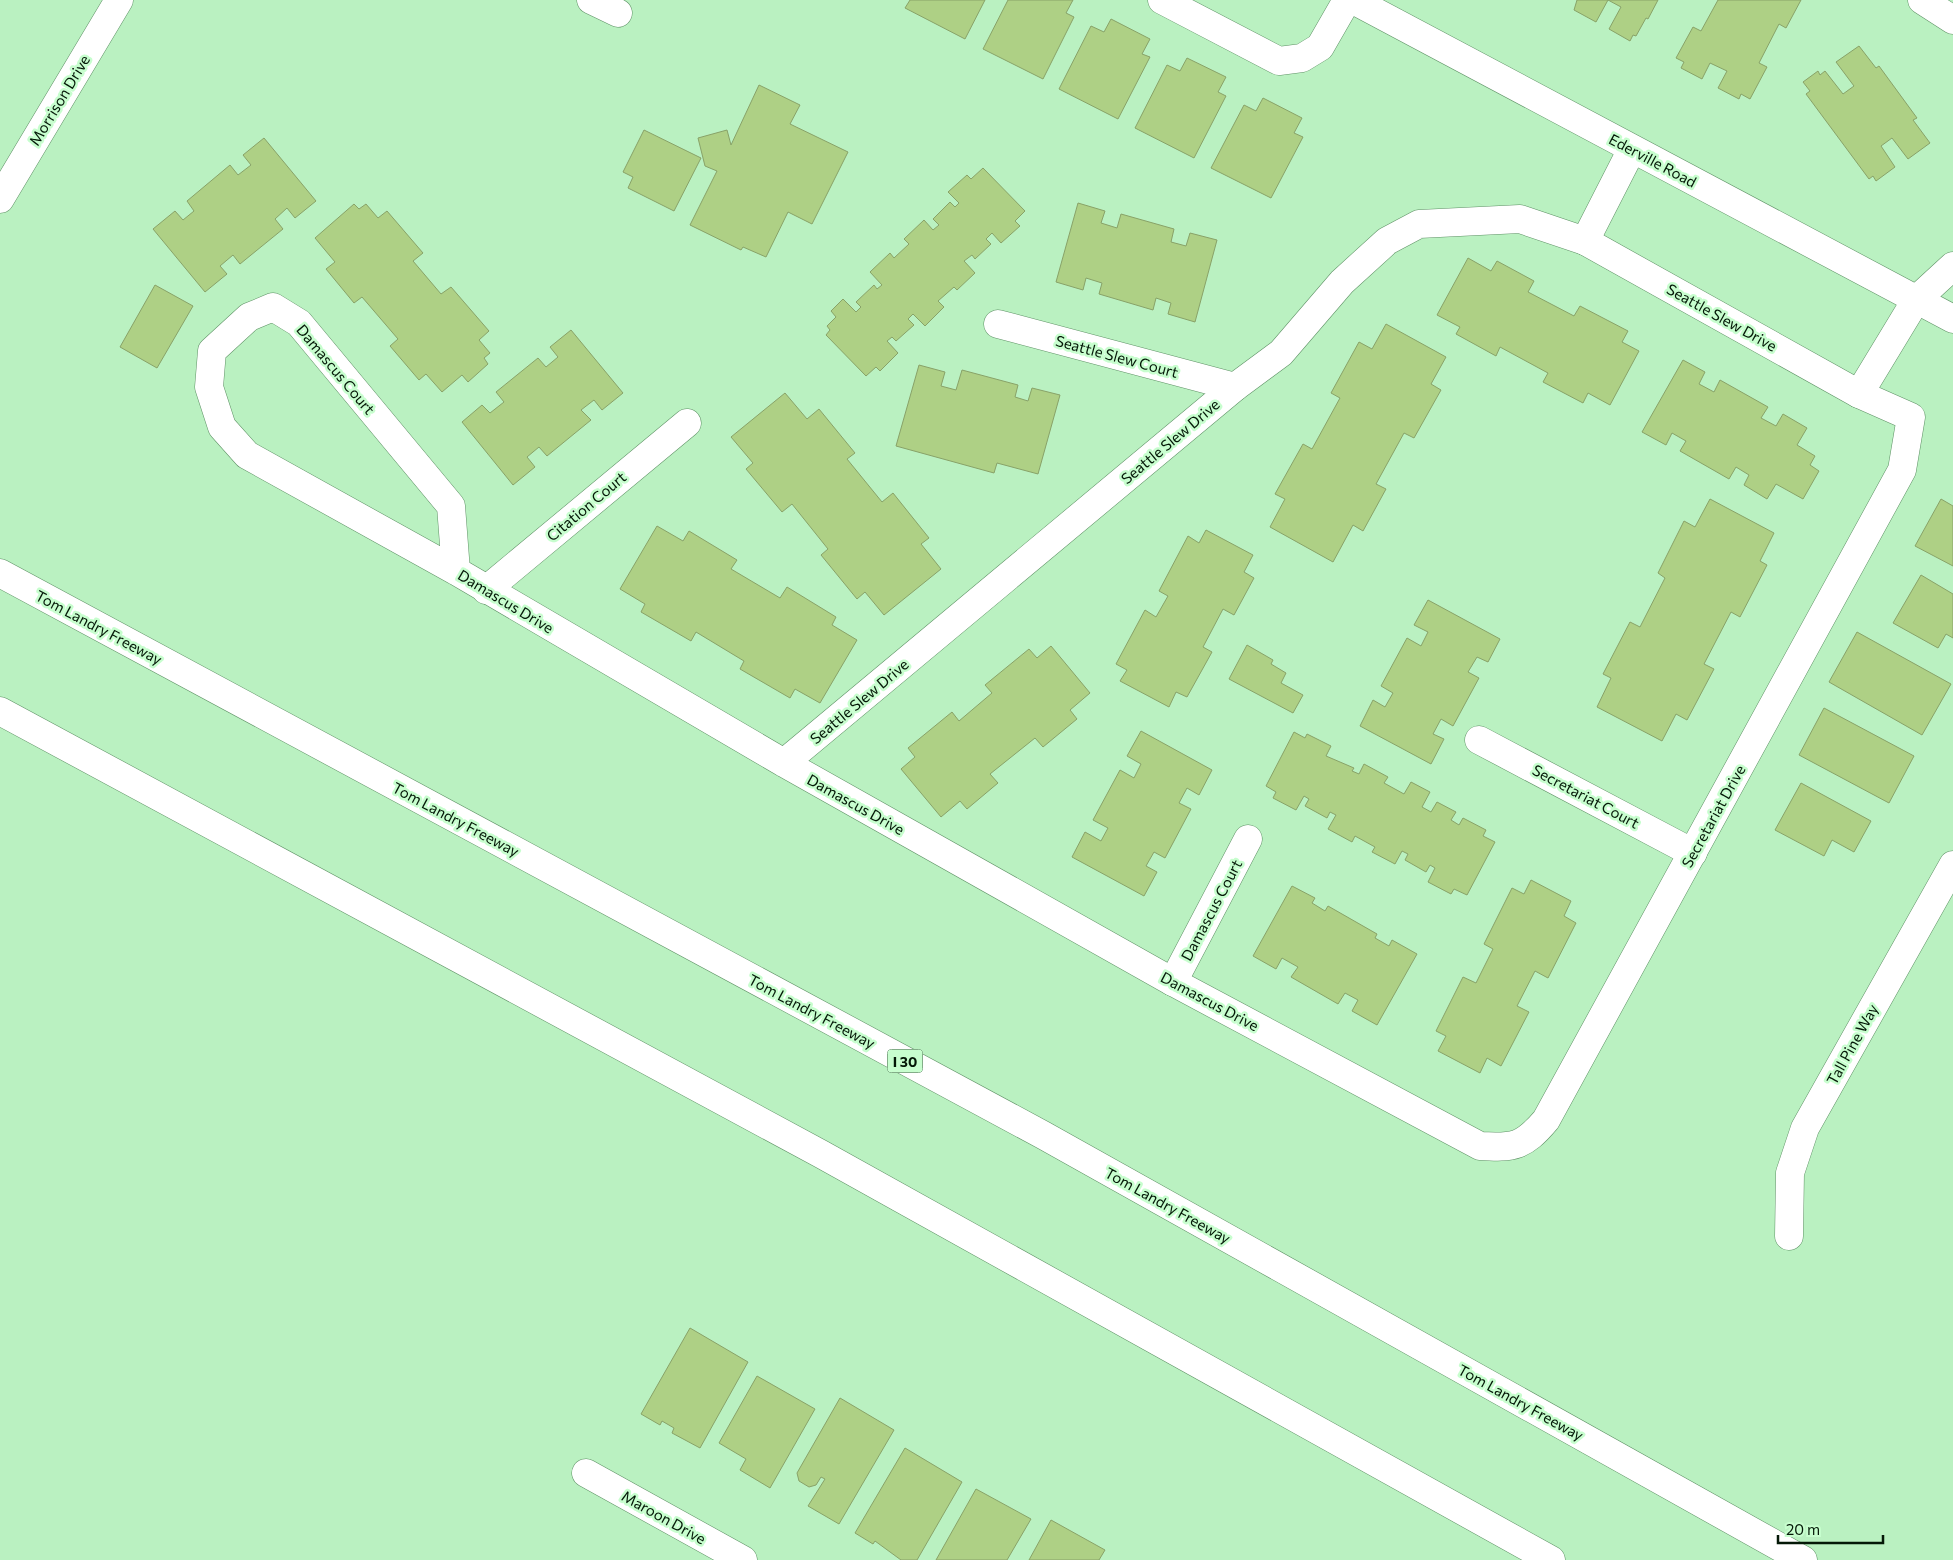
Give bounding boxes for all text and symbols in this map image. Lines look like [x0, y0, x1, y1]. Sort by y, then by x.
street label: Morrison Drive [25, 51, 93, 149]
street label: Ederville Road [1606, 129, 1700, 191]
street label: Seattle Slew Drive [1664, 279, 1780, 355]
street label: Damascus Court [293, 320, 379, 418]
street label: Seattle Slew Court [1054, 331, 1180, 381]
street label: Seattle Slew Drive [1117, 395, 1223, 487]
street label: Citation Court [543, 468, 629, 544]
street label: Damascus Drive [455, 565, 557, 637]
street label: Tom Landry Freeway [33, 586, 166, 668]
street label: Seattle Slew Drive [806, 655, 912, 747]
street label: Secretariat Court [1530, 760, 1642, 832]
street label: Secretariat Drive [1677, 761, 1749, 870]
street label: Damascus Drive [804, 770, 908, 838]
street label: Tom Landry Freeway [390, 778, 523, 860]
street label: Damascus Court [1177, 856, 1245, 964]
street label: Damascus Drive [1158, 968, 1262, 1034]
street label: Tom Landry Freeway [746, 970, 879, 1052]
street label: Tall Pine Way [1822, 1000, 1882, 1087]
road number: I 30 [888, 1050, 922, 1072]
street label: Tom Landry Freeway [1102, 1163, 1234, 1247]
street label: Tom Landry Freeway [1455, 1360, 1587, 1444]
street label: Maroon Drive [619, 1486, 709, 1548]
scale bar [1778, 1512, 1883, 1544]
text: 20 m [1786, 1520, 1820, 1538]

